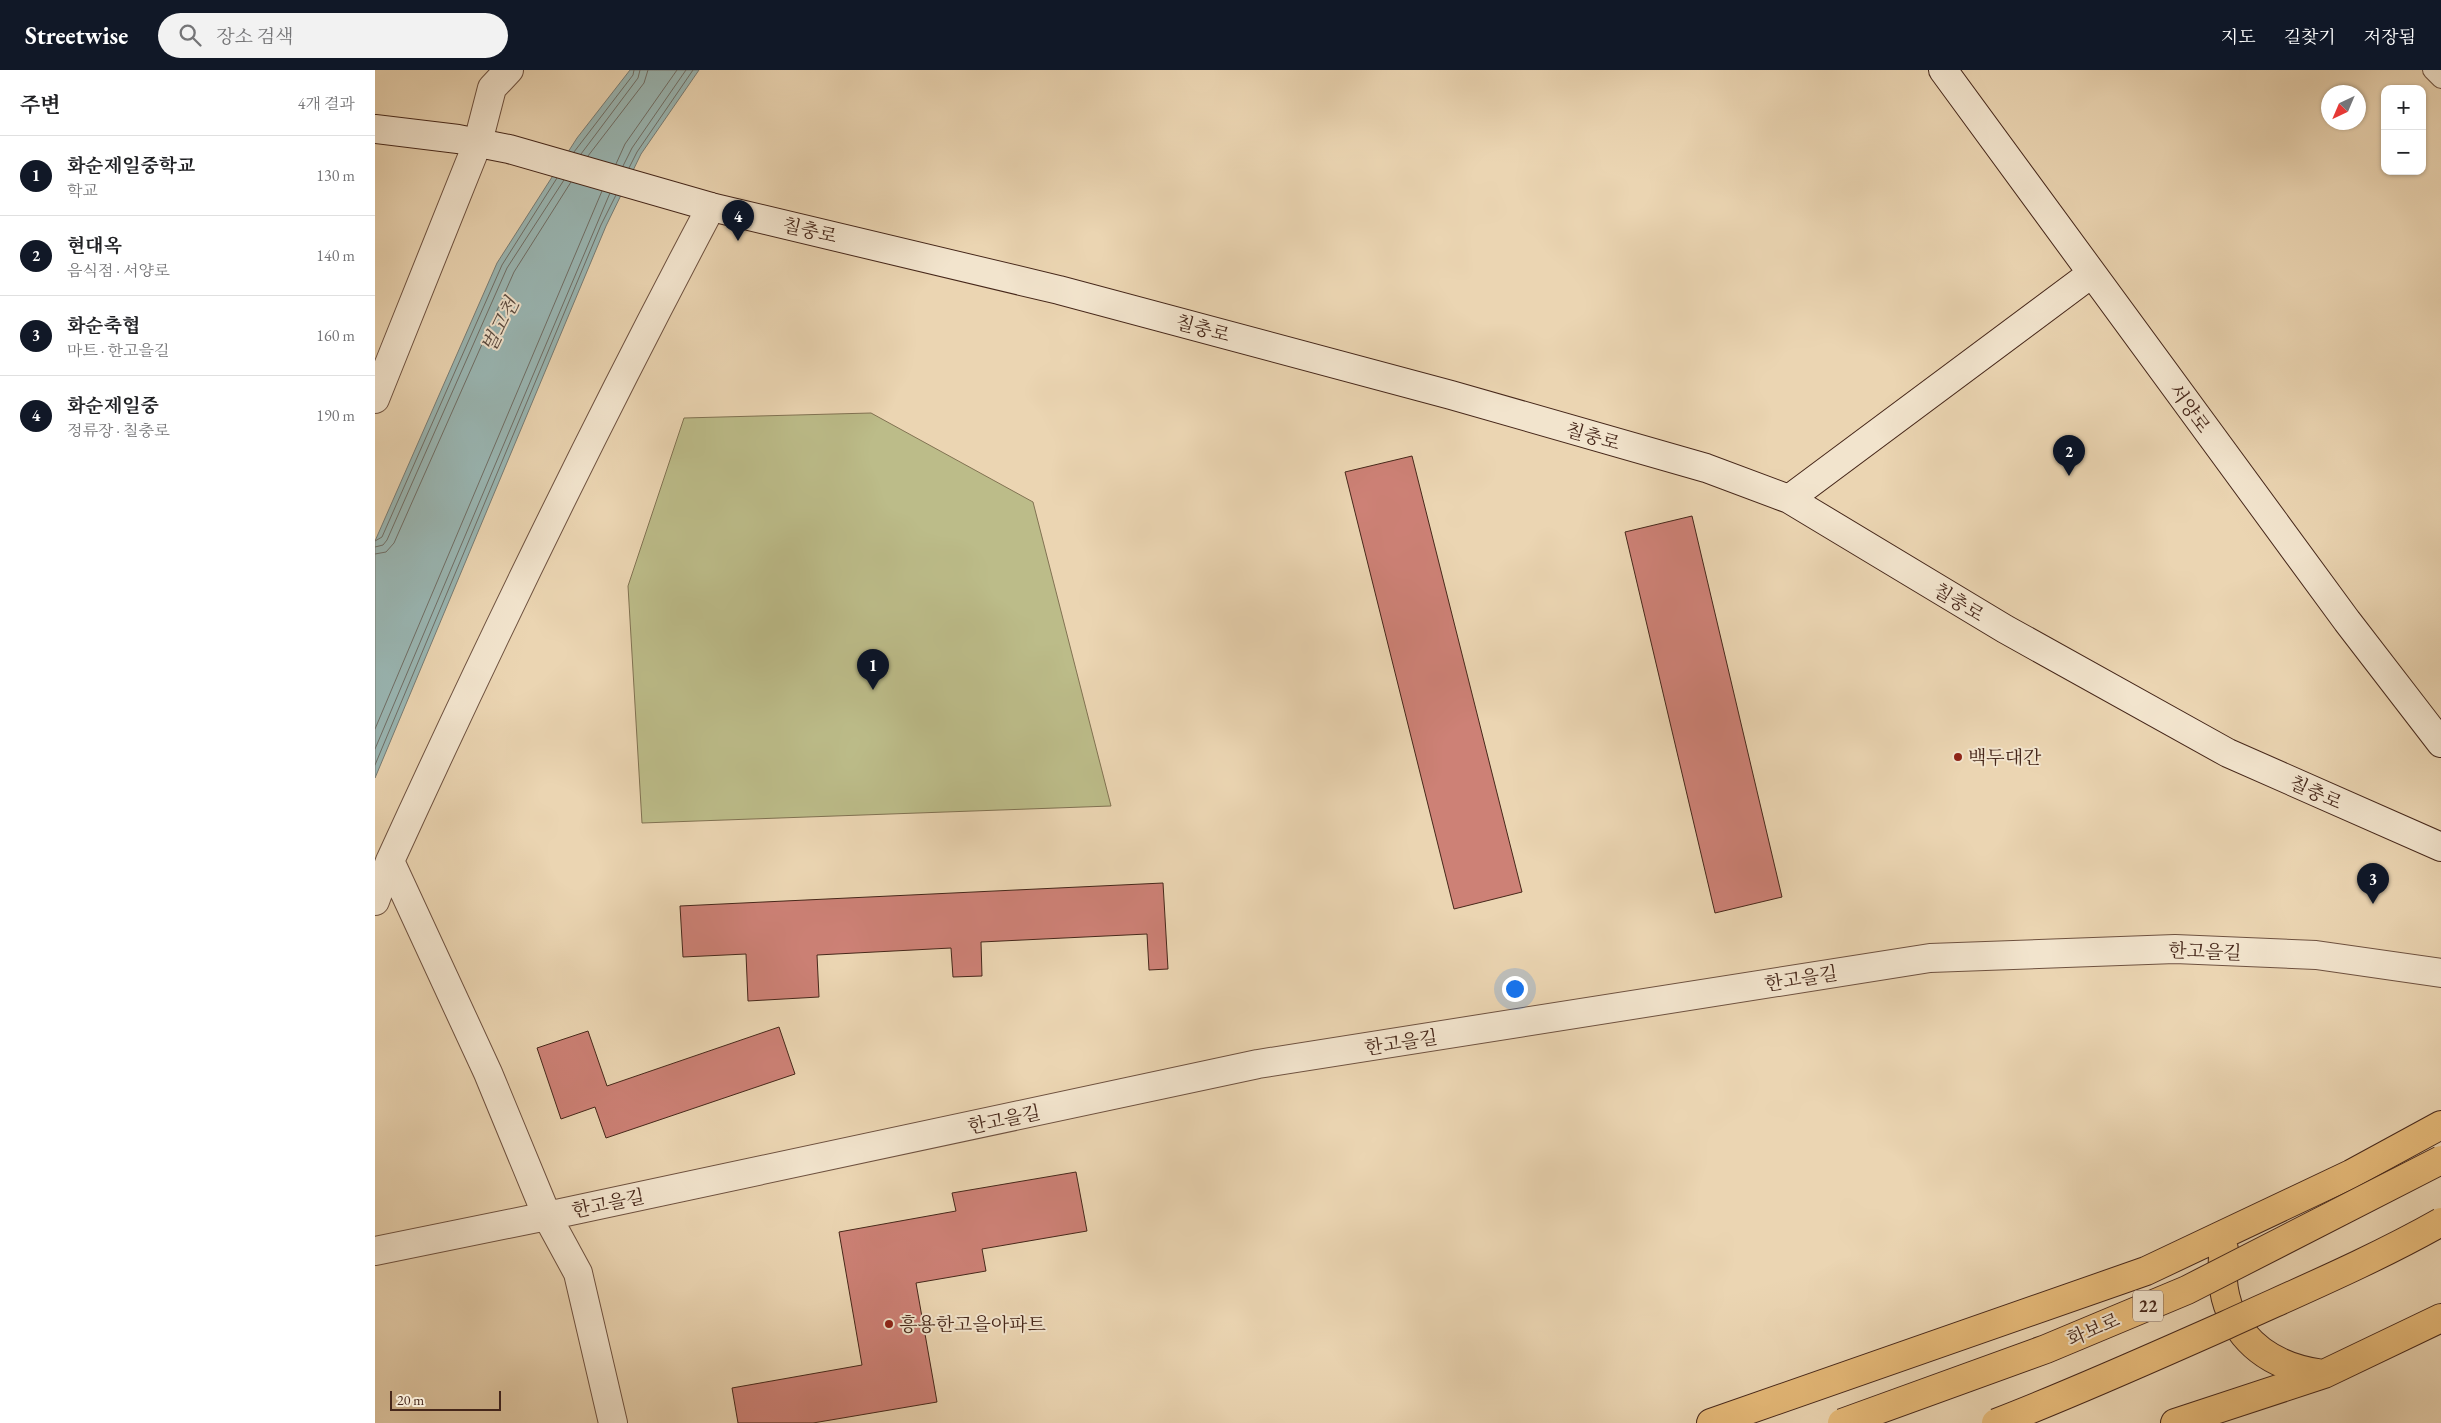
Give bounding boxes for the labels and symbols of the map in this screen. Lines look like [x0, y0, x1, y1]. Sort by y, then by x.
north arrow [2321, 85, 2366, 130]
pin: 4 [722, 200, 754, 241]
street label: 칠충로 [780, 212, 840, 249]
water label: 벌고천 [475, 292, 526, 357]
street label: 칠충로 [1173, 309, 1233, 348]
street label: 서양로 [2163, 379, 2216, 438]
street label: 칠충로 [1563, 417, 1623, 456]
pin: 2 [2053, 435, 2085, 476]
street label: 칠충로 [1929, 578, 1989, 627]
pin: 1 [857, 649, 889, 690]
place label: 백두대간 [1968, 745, 2042, 770]
marker: 백두대간 [1952, 751, 1964, 763]
street label: 칠충로 [2286, 770, 2346, 815]
pin: 3 [2357, 863, 2389, 904]
street label: 한고을길 [2168, 938, 2242, 965]
street label: 한고을길 [1763, 960, 1839, 997]
your location [1502, 976, 1528, 1002]
street label: 한고을길 [1363, 1024, 1439, 1061]
street label: 한고을길 [966, 1100, 1043, 1139]
street label: 한고을길 [570, 1184, 647, 1223]
road number: 22 [2133, 1290, 2163, 1322]
street label: 화보로 [2063, 1307, 2123, 1352]
place label: 흥용한고을아파트 [899, 1312, 1046, 1337]
marker: 흥용한고을아파트 [883, 1318, 895, 1330]
scale bar [390, 1388, 501, 1411]

